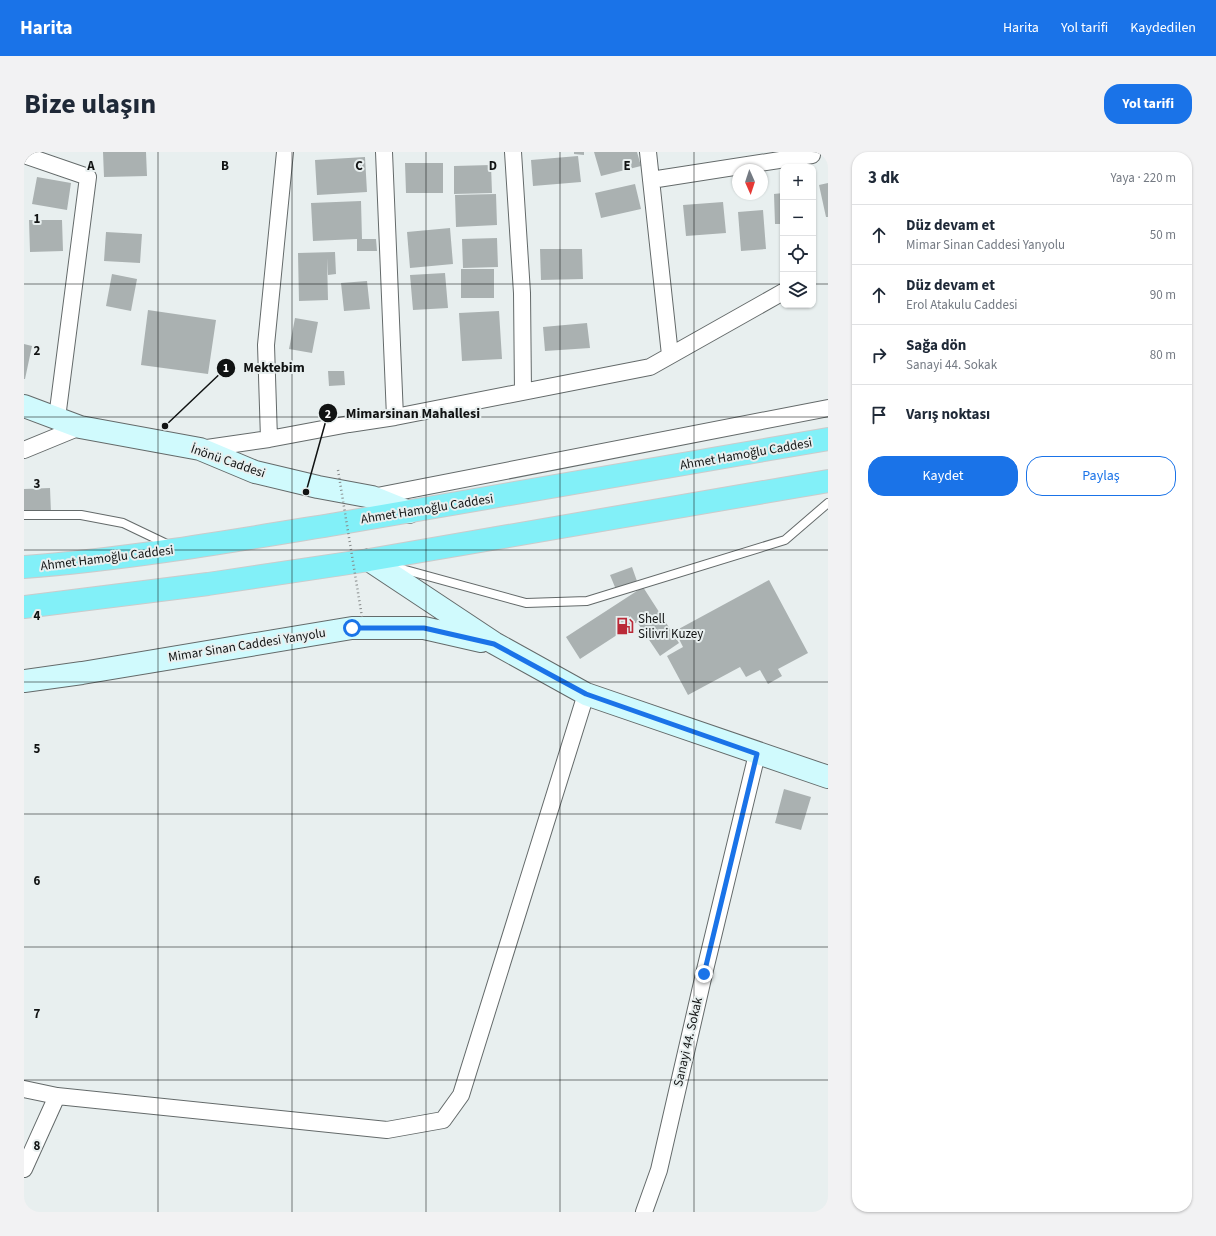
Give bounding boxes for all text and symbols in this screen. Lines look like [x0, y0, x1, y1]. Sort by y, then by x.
text: Harita [20, 15, 73, 42]
text: Harita [1003, 18, 1039, 38]
text: Yol tarifi [1061, 18, 1108, 38]
text: Kaydedilen [1130, 18, 1196, 38]
text: Bize ulaşın [24, 84, 156, 124]
button: Yol tarifi [1104, 84, 1192, 124]
text: A [86, 157, 95, 175]
text: B [221, 157, 229, 175]
text: C [355, 157, 363, 175]
text: D [489, 157, 497, 175]
text: E [623, 157, 631, 175]
north arrow [732, 164, 768, 200]
map controls [780, 164, 816, 308]
button: + [780, 164, 816, 200]
text: 3 dk [868, 166, 899, 190]
text: Yaya · 220 m [1111, 169, 1176, 187]
button: − [780, 200, 816, 236]
text: 1 [34, 210, 41, 228]
text: Düz devam et [906, 215, 995, 236]
icon: ahead [868, 224, 890, 246]
text: 50 m [1150, 226, 1176, 244]
button: locate [780, 236, 816, 272]
text: Mimar Sinan Caddesi Yanyolu [906, 236, 1065, 254]
button: layers [780, 272, 816, 308]
text: Düz devam et [906, 275, 995, 296]
icon: ahead [868, 284, 890, 306]
text: 90 m [1150, 286, 1176, 304]
text: Erol Atakulu Caddesi [906, 296, 1018, 314]
text: Sağa dön [906, 335, 966, 356]
text: 2 [34, 342, 41, 360]
icon: right [868, 344, 890, 366]
text: 80 m [1150, 346, 1176, 364]
callout: Mektebim [216, 355, 313, 381]
text: Sanayi 44. Sokak [906, 356, 997, 374]
text: Mektebim [243, 358, 305, 378]
text: 1 [223, 360, 229, 377]
callout: Mimarsinan Mahallesi [318, 400, 488, 426]
text: Mimarsinan Mahallesi [346, 404, 480, 424]
icon: arrive [868, 404, 890, 426]
text: Varış noktası [906, 404, 990, 425]
text: 2 [325, 406, 331, 423]
street label: Ahmet Hamoğlu Caddesi [678, 433, 814, 475]
street label: İnönü Caddesi [188, 440, 268, 482]
button: Kaydet [868, 456, 1018, 496]
button: Paylaş [1026, 456, 1176, 496]
text: 3 [34, 475, 41, 493]
street label: Ahmet Hamoğlu Caddesi [359, 490, 495, 528]
street label: Ahmet Hamoğlu Caddesi [39, 541, 175, 575]
text: 4 [34, 607, 41, 625]
place label: Shell Silivri Kuzey [638, 610, 703, 643]
fuel station icon: Shell Silivri Kuzey [615, 616, 635, 636]
route start [343, 619, 361, 637]
street label: Mimar Sinan Caddesi Yanyolu [167, 624, 327, 666]
text: 5 [34, 740, 41, 758]
text: 6 [34, 872, 41, 890]
route end [695, 965, 713, 983]
street label: Sanayi 44. Sokak [669, 995, 707, 1088]
text: 7 [34, 1005, 41, 1023]
text: 8 [34, 1137, 41, 1155]

